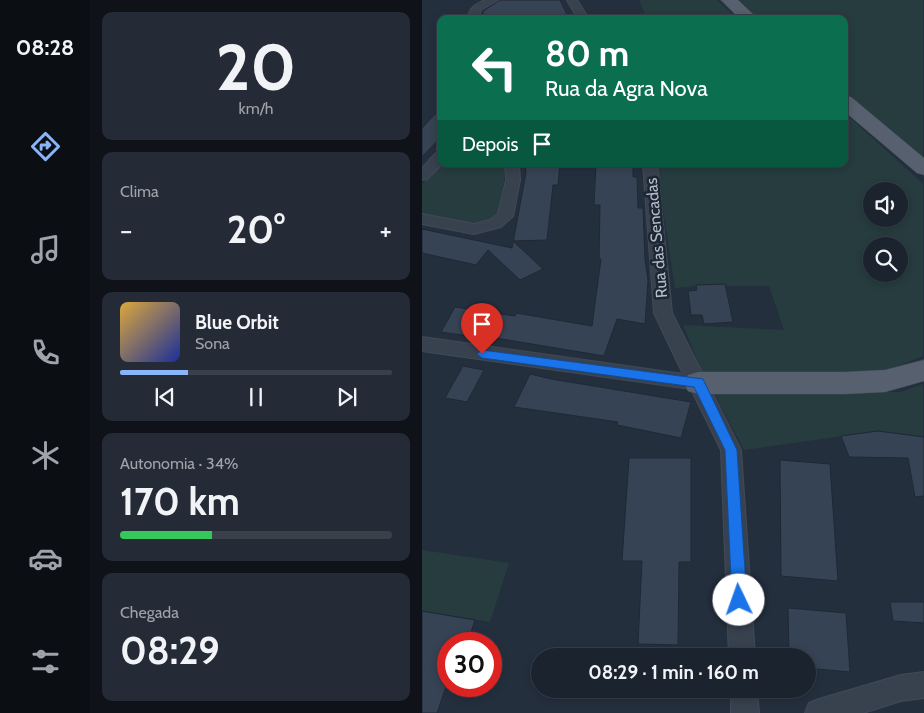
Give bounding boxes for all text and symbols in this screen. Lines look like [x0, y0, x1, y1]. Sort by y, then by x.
text: 20 [216, 27, 296, 106]
text: 80 m [545, 32, 629, 75]
text: 08:28 [16, 34, 74, 61]
icon: left [462, 35, 527, 100]
text: Rua da Agra Nova [545, 75, 708, 102]
text: km/h [238, 99, 274, 118]
icon: directions [28, 129, 63, 164]
icon: arrive [528, 130, 556, 158]
text: Depois [462, 133, 518, 156]
street label: Rua das Sencadas [642, 177, 671, 299]
text: Clima [120, 182, 159, 201]
map controls [863, 182, 908, 282]
button: sound [863, 182, 908, 227]
text: 20° [227, 206, 285, 253]
text: − [120, 213, 132, 247]
text: + [380, 213, 392, 247]
icon: music [28, 232, 63, 267]
button: search [863, 237, 908, 282]
pin [461, 303, 503, 354]
icon: arrive [468, 310, 496, 338]
text: Blue Orbit [195, 311, 279, 334]
text: Sona [195, 334, 230, 353]
icon: phone [28, 335, 63, 370]
icon: previous [151, 383, 179, 411]
icon: pause [242, 383, 270, 411]
icon: next [333, 383, 361, 411]
icon: climate [28, 438, 63, 473]
text: Autonomia · 34% [120, 454, 238, 473]
text: 170 km [120, 478, 240, 525]
icon: car [28, 541, 63, 576]
position arrow [712, 573, 764, 625]
text: Chegada [120, 603, 179, 622]
text: 08:29 [120, 627, 220, 674]
speed limit sign: 30 [437, 632, 502, 697]
icon: filters [28, 644, 63, 679]
text: 08:29 · 1 min · 160 m [588, 661, 759, 684]

